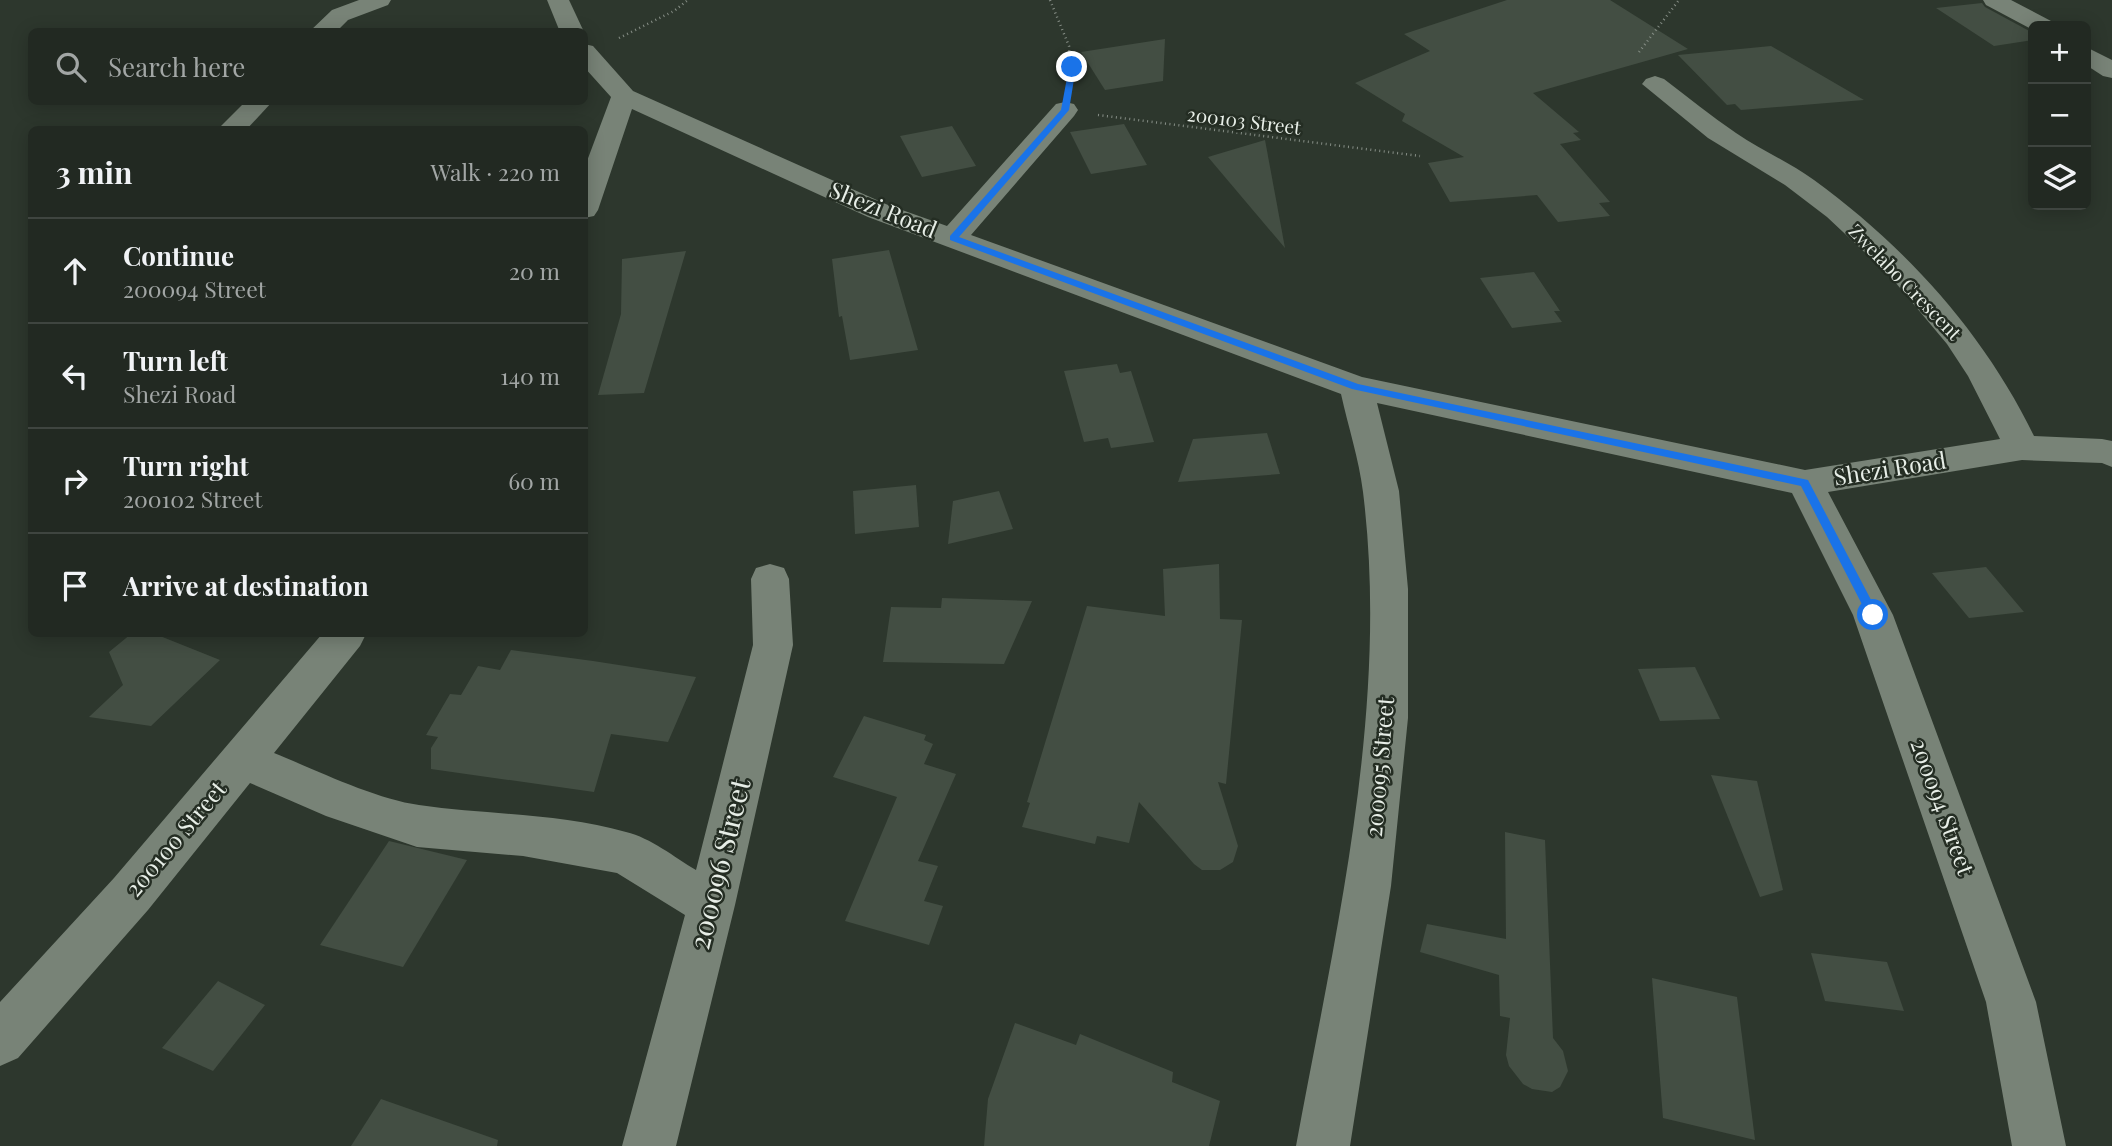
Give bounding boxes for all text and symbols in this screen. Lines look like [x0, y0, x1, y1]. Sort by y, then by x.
map controls [2028, 21, 2091, 210]
button: + [2028, 21, 2091, 84]
search box [28, 28, 588, 105]
icon: search [52, 48, 90, 86]
text: Search here [108, 49, 245, 84]
route end [1056, 51, 1087, 82]
button: − [2028, 84, 2091, 147]
street label: 200103 Street [1186, 100, 1303, 140]
button: layers [2028, 147, 2091, 210]
text: 3 min [56, 152, 132, 192]
text: Walk · 220 m [430, 156, 560, 187]
street label: Shezi Road [825, 173, 942, 244]
street label: Zwelabo Crescent [1844, 218, 1968, 345]
text: Continue [123, 238, 234, 273]
icon: ahead [56, 252, 94, 290]
text: 20 m [509, 255, 560, 286]
text: 200094 Street [123, 273, 266, 304]
text: Turn left [123, 343, 228, 378]
icon: left [56, 357, 94, 395]
text: 140 m [500, 360, 560, 391]
text: Shezi Road [123, 378, 236, 409]
street label: Shezi Road [1831, 443, 1948, 492]
text: Turn right [123, 448, 249, 483]
icon: right [56, 462, 94, 500]
text: 60 m [508, 465, 560, 496]
text: 200102 Street [123, 483, 262, 514]
icon: arrive [56, 567, 94, 605]
text: Arrive at destination [123, 568, 369, 603]
route start [1857, 599, 1888, 630]
street label: 200095 Street [1357, 695, 1400, 838]
street label: 200094 Street [1904, 734, 1983, 880]
street label: 200100 Street [117, 773, 233, 902]
street label: 200096 Street [679, 773, 758, 953]

